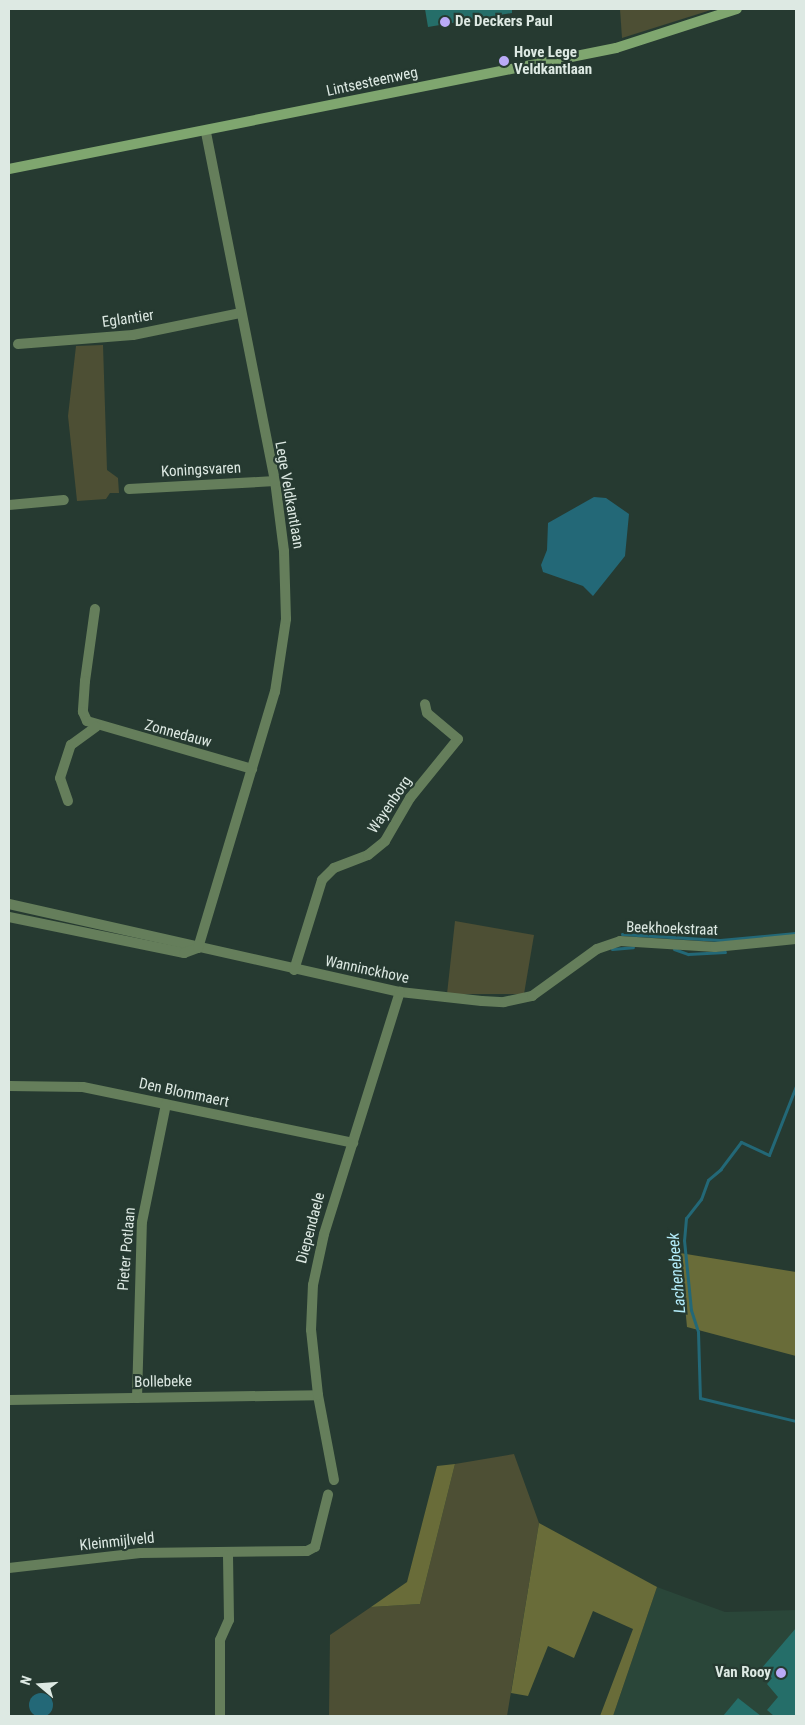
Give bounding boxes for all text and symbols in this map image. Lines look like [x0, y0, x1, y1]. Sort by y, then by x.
place label: De Deckers Paul [455, 13, 553, 31]
marker: De Deckers Paul [439, 16, 451, 28]
place label: Hove Lege Veldkantlaan [514, 43, 592, 78]
marker: Hove Lege Veldkantlaan [498, 55, 510, 67]
street label: Lintsesteenweg [325, 64, 419, 100]
street label: Eglantier [101, 306, 155, 332]
street label: Lege Veldkantlaan [271, 440, 307, 550]
street label: Koningsvaren [161, 459, 241, 481]
street label: Zonnedauw [143, 716, 213, 752]
street label: Wayenborg [364, 773, 416, 837]
street label: Beekhoekstraat [626, 918, 718, 940]
street label: Wanninckhove [323, 952, 411, 988]
street label: Den Blommaert [137, 1075, 231, 1111]
street label: Diependaele [293, 1190, 329, 1266]
street label: Pieter Potlaan [114, 1207, 140, 1291]
water label: Lachenebeek [664, 1232, 690, 1314]
street label: Bollebeke [134, 1372, 192, 1392]
street label: Kleinmijlveld [79, 1529, 155, 1555]
north arrow [15, 1660, 65, 1710]
place label: Van Rooy [715, 1664, 771, 1682]
marker: Van Rooy [775, 1667, 787, 1679]
text: N [17, 1674, 35, 1687]

